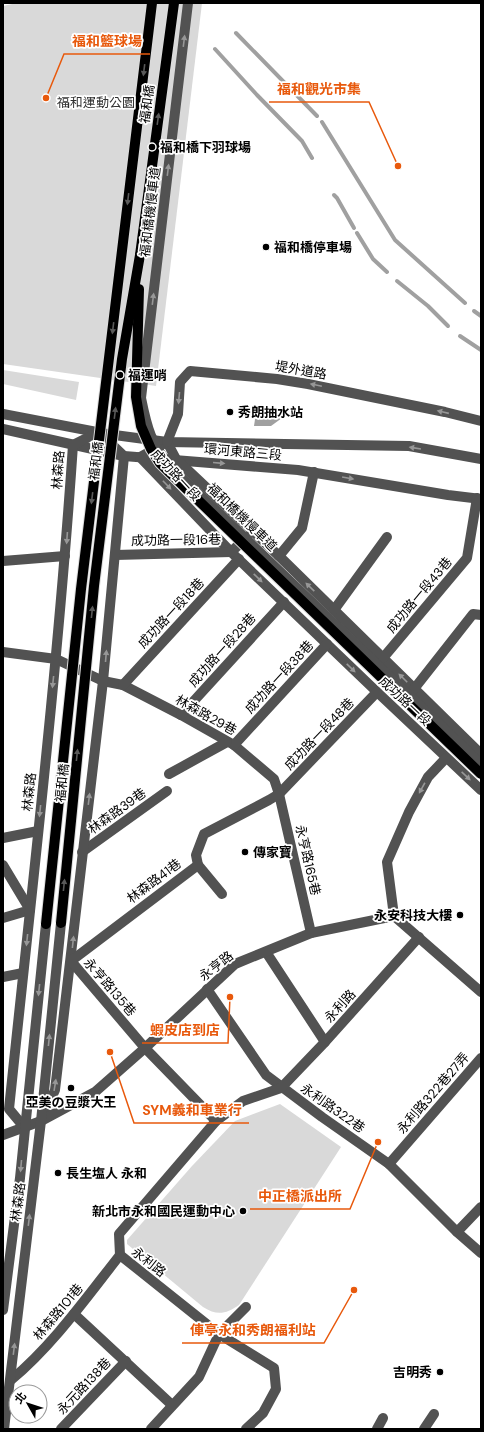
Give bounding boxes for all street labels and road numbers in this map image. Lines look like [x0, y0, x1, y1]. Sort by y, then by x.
street label: 福和橋 [136, 83, 158, 125]
street label: 福和橋機慢車道 [136, 166, 164, 258]
street label: 堤外道路 [274, 357, 328, 383]
street label: 環河東路三段 [203, 440, 283, 464]
street label: 福和橋 [85, 441, 107, 481]
street label: 成功路一段 [148, 445, 204, 505]
street label: 林森路 [48, 450, 68, 490]
street label: 福和橋機慢車道 [203, 479, 281, 555]
street label: 成功路一段16巷 [131, 531, 221, 549]
street label: 成功路一段43巷 [382, 554, 456, 636]
street label: 成功路一段18巷 [134, 574, 208, 652]
street label: 成功路一段28巷 [185, 610, 259, 690]
street label: 成功路一段38巷 [241, 637, 317, 717]
street label: 成功路一段 [375, 673, 435, 729]
street label: 林森路29巷 [172, 691, 240, 739]
street label: 成功路一段48巷 [280, 694, 358, 774]
street label: 福和橋 [52, 763, 72, 803]
street label: 林森路 [19, 772, 39, 812]
street label: 林森路39巷 [85, 784, 149, 838]
street label: 永亨路165巷 [292, 823, 324, 897]
street label: 林森路41巷 [123, 855, 185, 907]
street label: 永亨路 [195, 947, 237, 985]
street label: 永亨路135巷 [80, 954, 140, 1020]
street label: 永利路 [321, 986, 359, 1026]
street label: 永利路322巷27弄 [393, 1049, 473, 1137]
street label: 永利路322巷 [298, 1080, 368, 1136]
street label: 林森路 [7, 1182, 29, 1222]
street label: 永利路 [128, 1243, 170, 1281]
street label: 林森路101巷 [29, 1280, 87, 1344]
street label: 永元路138巷 [53, 1354, 115, 1418]

